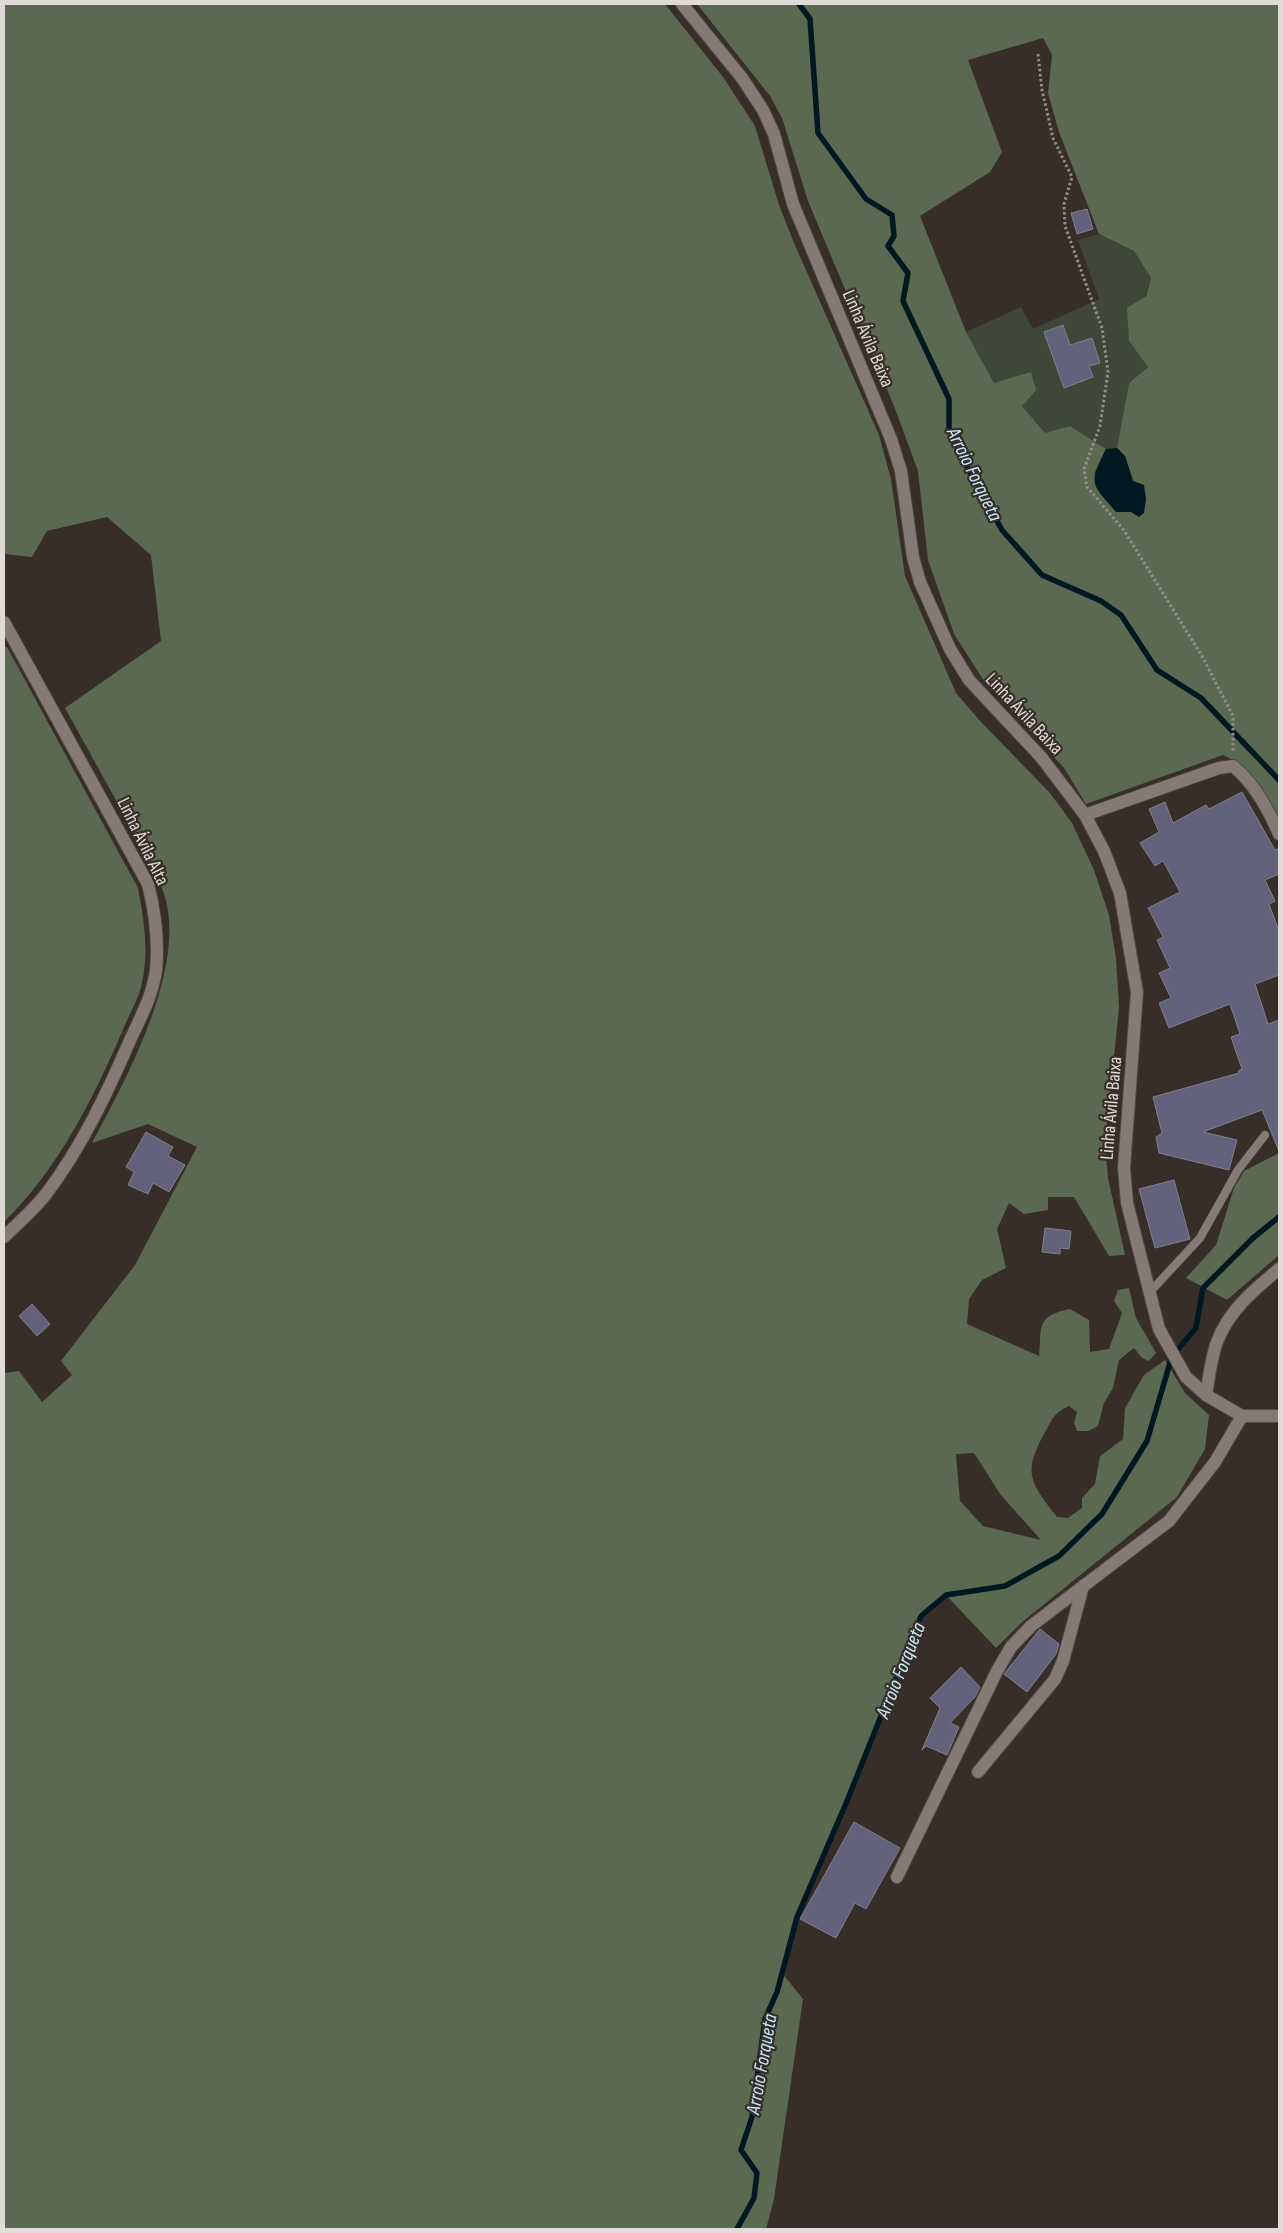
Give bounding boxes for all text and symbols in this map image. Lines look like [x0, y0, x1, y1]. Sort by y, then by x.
street label: Linha Ávila Baixa [837, 286, 898, 391]
water label: Arroio Forqueta [941, 423, 1007, 525]
street label: Linha Ávila Baixa [980, 668, 1068, 760]
street label: Linha Ávila Alta [112, 794, 174, 889]
street label: Linha Ávila Baixa [1096, 1056, 1127, 1161]
water label: Arroio Forqueta [870, 1619, 931, 1723]
water label: Arroio Forqueta [741, 2012, 783, 2117]

